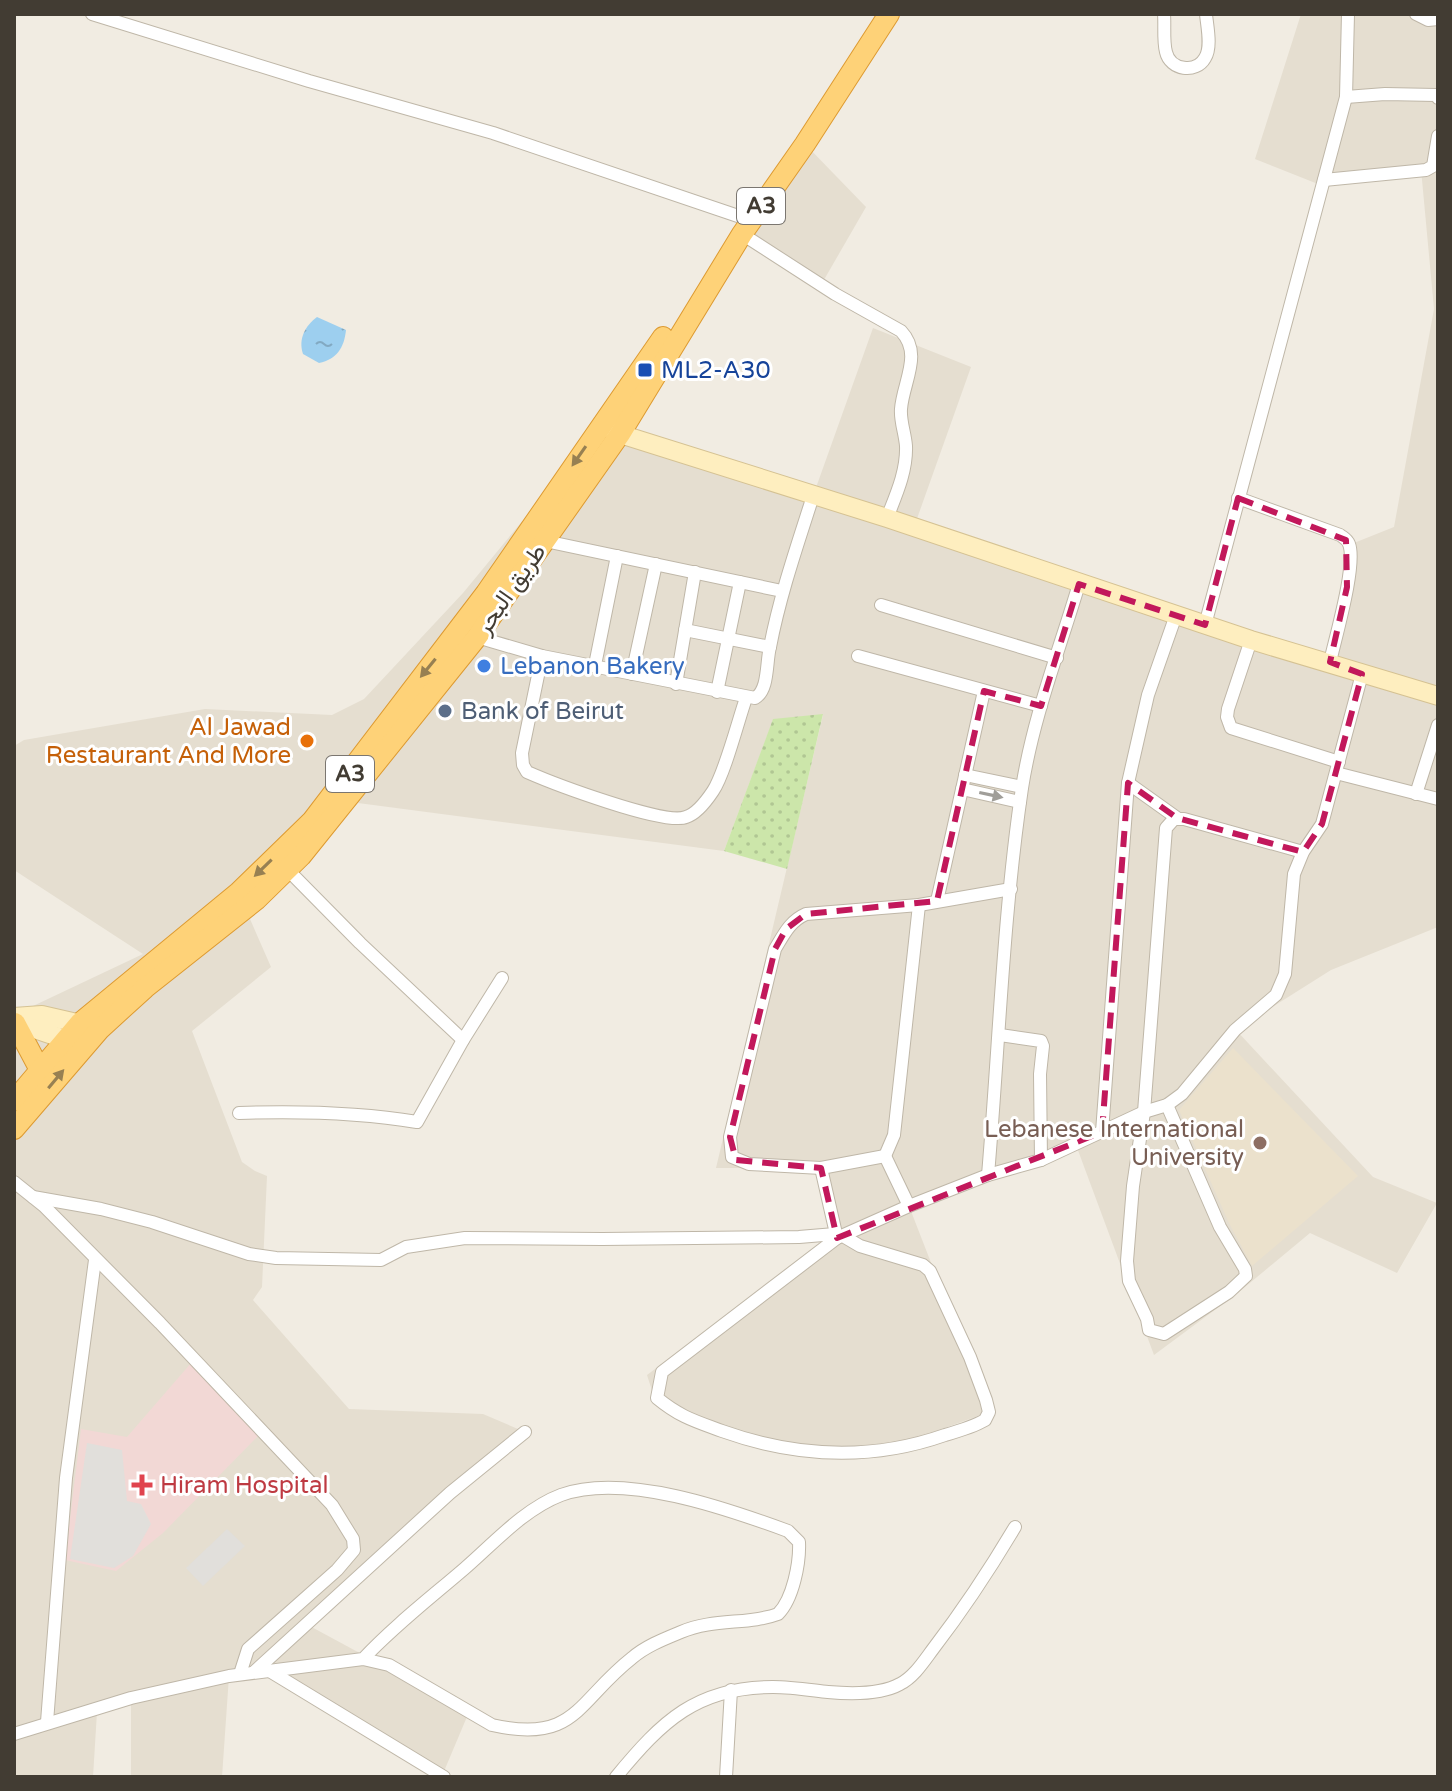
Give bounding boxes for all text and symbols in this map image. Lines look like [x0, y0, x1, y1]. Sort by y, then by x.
road number: A3 [737, 188, 785, 224]
place label: ML2-A30 [661, 356, 771, 385]
marker: ML2-A30 [636, 361, 654, 379]
one-way arrow [572, 446, 587, 467]
street label: طريق البحر [469, 538, 553, 641]
place label: Lebanon Bakery [500, 652, 685, 681]
marker: Lebanon Bakery [475, 657, 493, 675]
one-way arrow [420, 658, 437, 678]
place label: Bank of Beirut [461, 697, 624, 726]
marker: Bank of Beirut [436, 702, 454, 720]
place label: Al Jawad Restaurant And More [46, 713, 291, 770]
marker: Al Jawad Restaurant And More [298, 732, 316, 750]
road number: A3 [326, 756, 374, 792]
one-way arrow [979, 790, 1004, 802]
one-way arrow [254, 858, 273, 877]
one-way arrow [47, 1069, 64, 1089]
place label: Lebanese International University [984, 1115, 1244, 1172]
marker: Lebanese International University [1251, 1134, 1269, 1152]
place label: Hiram Hospital [160, 1471, 328, 1500]
marker: Hiram Hospital [131, 1474, 153, 1496]

